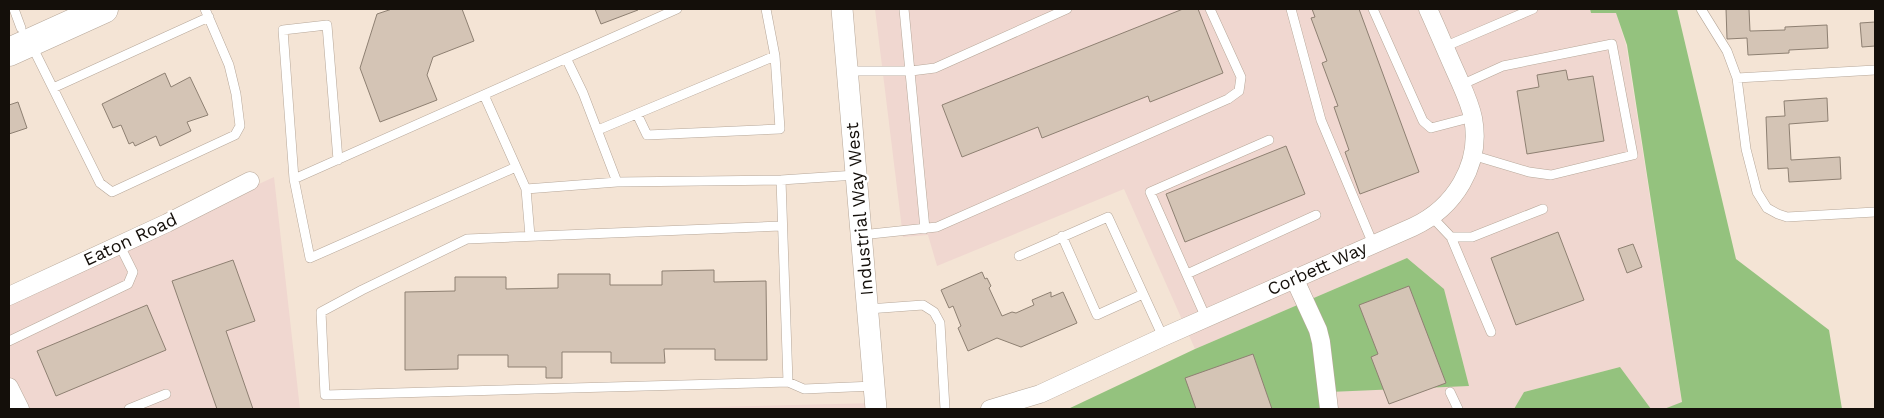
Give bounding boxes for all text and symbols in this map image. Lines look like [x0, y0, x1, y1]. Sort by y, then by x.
street label: Industrial Way West [841, 121, 877, 296]
street label: Eaton Road [80, 208, 180, 270]
street label: Corbett Way [1264, 236, 1371, 299]

